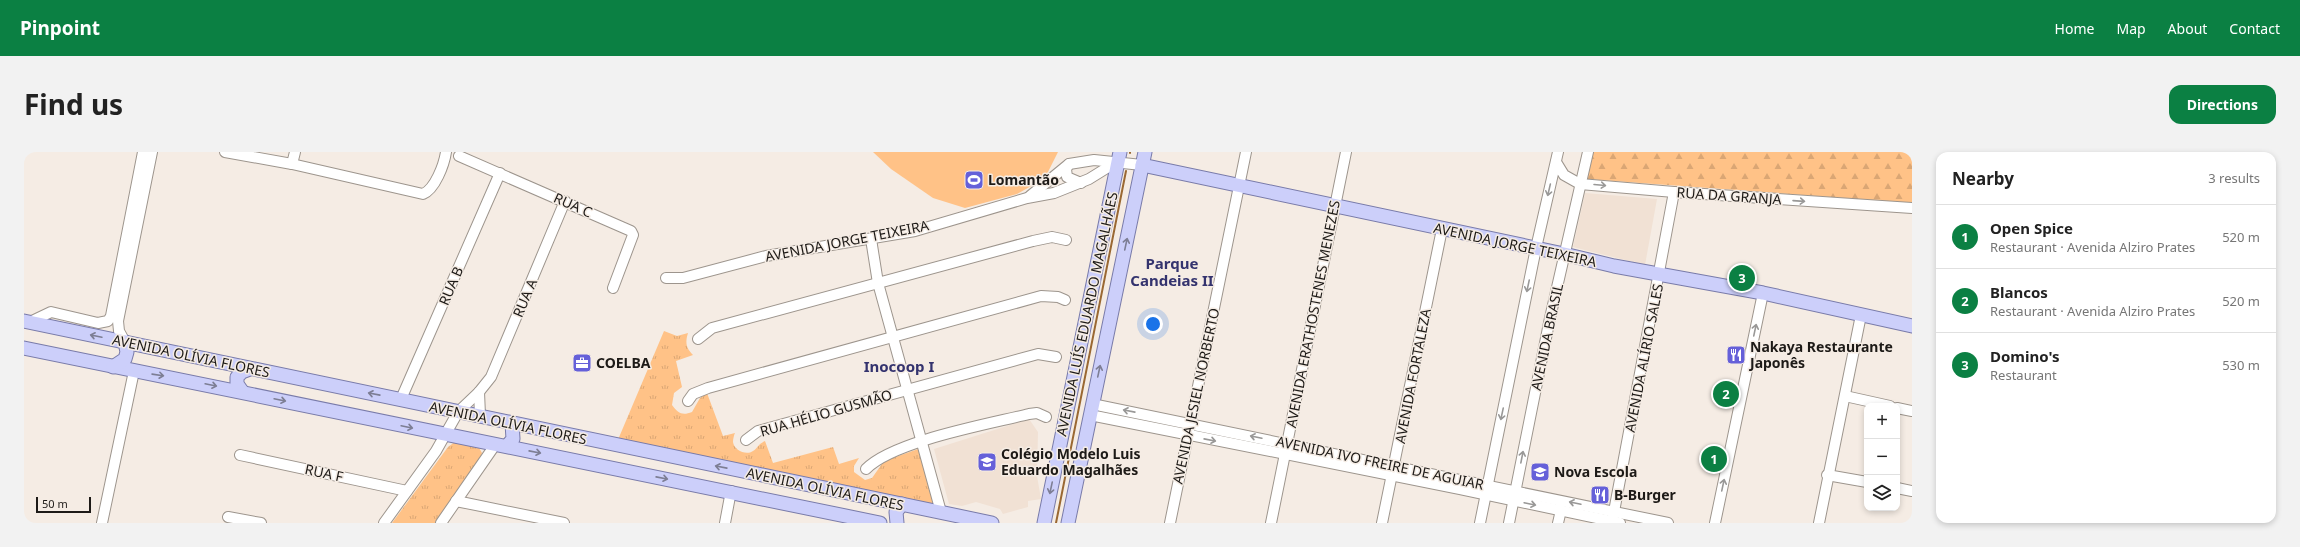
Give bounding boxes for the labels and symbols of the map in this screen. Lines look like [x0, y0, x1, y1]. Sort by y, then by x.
sports icon: Lomantão [963, 169, 985, 191]
place label: Lomantão [988, 170, 1059, 189]
one-way arrow [1593, 182, 1606, 189]
street label: RUA DA GRANJA [1676, 182, 1782, 209]
one-way arrow [1545, 183, 1553, 196]
street label: RUA C [551, 188, 596, 221]
street label: AVENIDA LUÍS EDUARDO MAGALHÃES [1051, 190, 1122, 438]
one-way arrow [1792, 197, 1805, 204]
street label: AVENIDA ERATHOSTENES MENEZES [1281, 198, 1344, 429]
street label: AVENIDA JORGE TEIXEIRA [763, 215, 930, 266]
street label: AVENIDA JORGE TEIXEIRA [1432, 218, 1598, 271]
one-way arrow [1122, 238, 1130, 251]
district label: Parque Candeias II [1130, 253, 1214, 290]
street label: RUA B [434, 263, 467, 308]
pin: 3 [1729, 263, 1755, 293]
street label: RUA A [508, 275, 541, 320]
one-way arrow [1523, 279, 1531, 292]
street label: AVENIDA BRASIL [1526, 282, 1567, 392]
street label: AVENIDA ALÍRIO SALES [1620, 282, 1667, 434]
street label: AVENIDA JESIEL NORBERTO [1168, 306, 1223, 486]
street label: AVENIDA FORTALEZA [1390, 307, 1435, 445]
your location [1143, 314, 1163, 334]
one-way arrow [1751, 324, 1759, 337]
street label: AVENIDA OLÍVIA FLORES [111, 330, 272, 382]
one-way arrow [90, 332, 103, 340]
place label: Nakaya Restaurante Japonês [1748, 337, 1893, 372]
restaurant icon: Nakaya Restaurante Japonês [1725, 344, 1747, 366]
office icon: COELBA [571, 352, 593, 374]
place label: COELBA [596, 353, 651, 372]
district label: Inocoop I [864, 356, 934, 376]
one-way arrow [1095, 365, 1103, 378]
one-way arrow [151, 371, 164, 379]
pin: 2 [1713, 379, 1739, 409]
one-way arrow [204, 381, 217, 389]
street label: RUA HÉLIO GUSMÃO [758, 385, 894, 440]
one-way arrow [368, 390, 381, 398]
one-way arrow [273, 396, 286, 404]
street label: AVENIDA OLÍVIA FLORES [428, 397, 589, 449]
one-way arrow [1123, 407, 1136, 415]
one-way arrow [1497, 407, 1505, 420]
one-way arrow [400, 423, 413, 431]
street label: AVENIDA IVO FREIRE DE AGUIAR [1275, 431, 1486, 494]
one-way arrow [1250, 432, 1263, 440]
one-way arrow [1203, 436, 1216, 444]
place label: Colégio Modelo Luis Eduardo Magalhães [1001, 444, 1141, 479]
pin: 1 [1701, 444, 1727, 474]
one-way arrow [528, 448, 541, 456]
school or university icon: Colégio Modelo Luis Eduardo Magalhães [976, 451, 998, 473]
one-way arrow [1518, 451, 1526, 464]
street label: RUA F [303, 459, 345, 486]
school or university icon: Nova Escola [1529, 461, 1551, 483]
place label: Nova Escola [1554, 462, 1637, 481]
one-way arrow [714, 463, 727, 471]
street label: AVENIDA OLÍVIA FLORES [745, 463, 906, 515]
one-way arrow [655, 474, 668, 482]
one-way arrow [1719, 479, 1727, 492]
one-way arrow [1047, 481, 1055, 494]
restaurant icon: B-Burger [1589, 484, 1611, 506]
place label: B-Burger [1614, 485, 1677, 504]
scale bar [36, 495, 91, 514]
one-way arrow [1569, 499, 1582, 507]
one-way arrow [1523, 500, 1536, 508]

